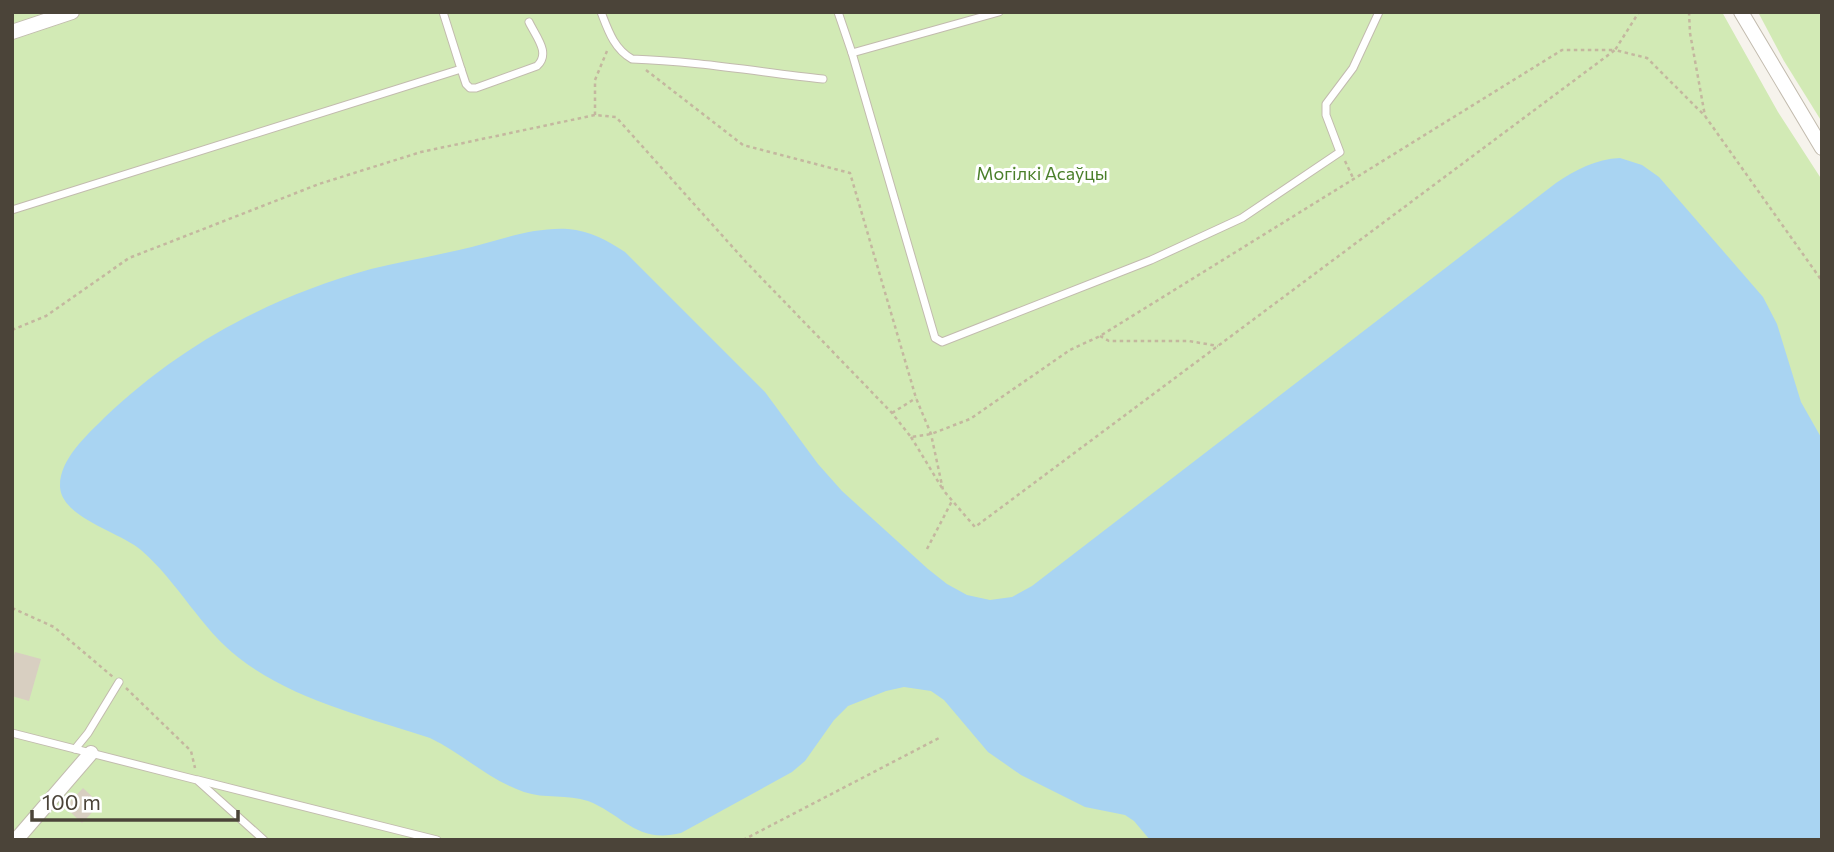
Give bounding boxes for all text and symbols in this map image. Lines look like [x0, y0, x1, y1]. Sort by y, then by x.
park label: Могілкі Асаўцы [976, 162, 1108, 184]
scale bar [32, 778, 238, 822]
text: 100 m [42, 789, 101, 814]

